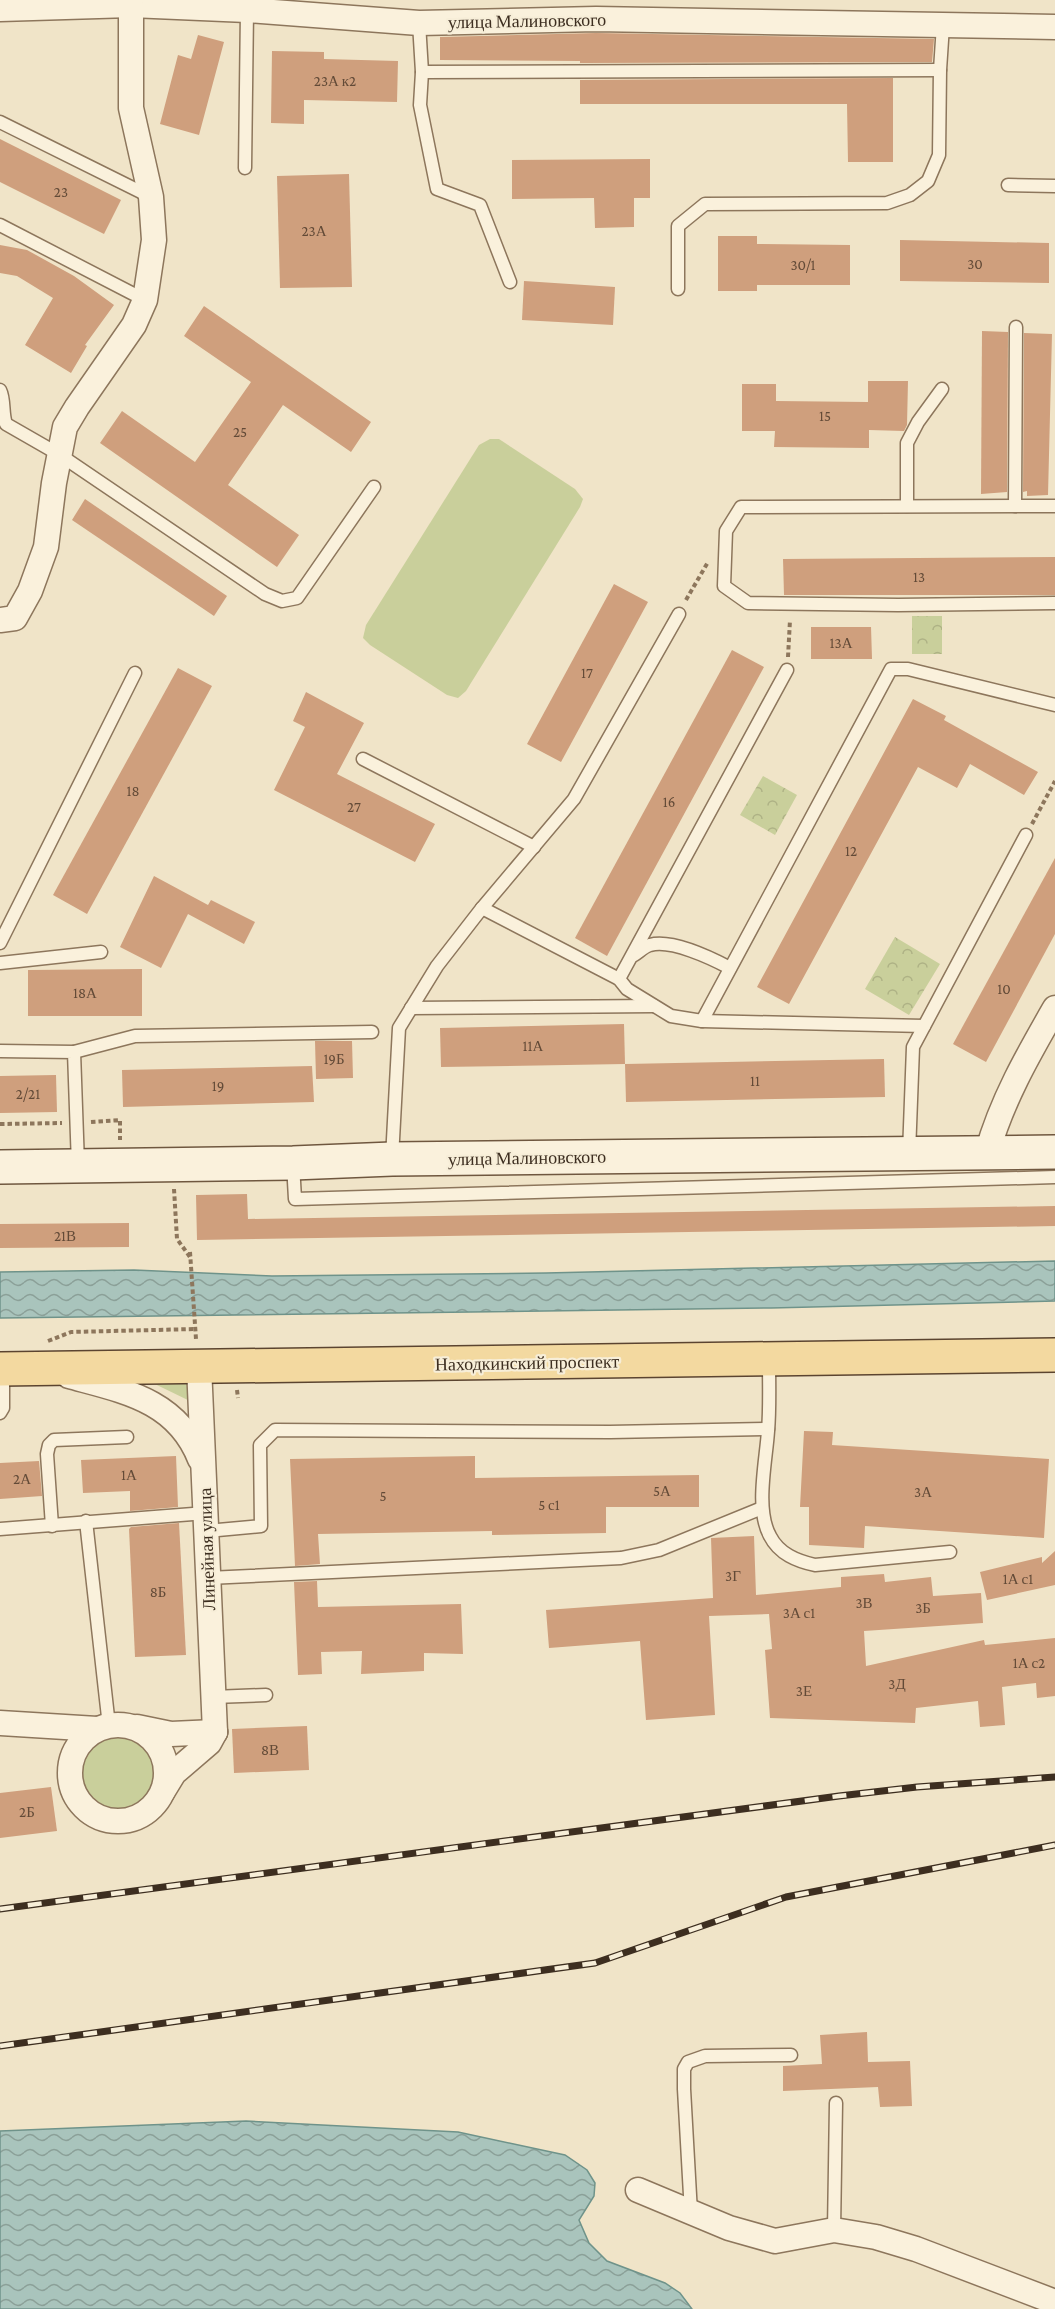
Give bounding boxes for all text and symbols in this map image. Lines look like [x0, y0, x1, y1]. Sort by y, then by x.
street label: улица Малиновского [448, 10, 606, 32]
house number: 23А к2 [314, 73, 356, 89]
house number: 23 [54, 184, 68, 200]
house number: 23А [301, 223, 327, 239]
house number: 30 [967, 256, 983, 272]
house number: 30/1 [791, 257, 816, 273]
house number: 15 [819, 408, 831, 424]
house number: 25 [233, 424, 247, 440]
house number: 13 [913, 569, 925, 585]
house number: 13А [830, 635, 853, 651]
house number: 17 [581, 665, 593, 681]
house number: 18 [126, 783, 140, 799]
house number: 16 [663, 794, 675, 810]
house number: 27 [347, 799, 361, 815]
house number: 12 [845, 843, 857, 859]
house number: 10 [997, 981, 1011, 997]
house number: 18А [73, 985, 97, 1001]
house number: 11А [523, 1038, 544, 1054]
house number: 19Б [323, 1051, 345, 1067]
house number: 11 [750, 1073, 760, 1089]
house number: 19 [212, 1078, 224, 1094]
house number: 2/21 [16, 1086, 40, 1102]
street label: улица Малиновского [448, 1147, 606, 1169]
house number: 21В [54, 1228, 76, 1244]
street label: Находкинский проспект [435, 1351, 619, 1375]
house number: 1А [121, 1467, 137, 1483]
house number: 2А [13, 1471, 31, 1487]
house number: 5А [653, 1483, 671, 1499]
house number: 3А [914, 1484, 932, 1500]
street label: Линейная улица [195, 1487, 219, 1611]
house number: 5 [379, 1488, 387, 1504]
house number: 5 с1 [538, 1497, 560, 1513]
house number: 3Г [725, 1568, 741, 1584]
house number: 1А с1 [1003, 1571, 1033, 1587]
house number: 8Б [150, 1584, 166, 1600]
house number: 3В [855, 1595, 873, 1611]
house number: 3Б [915, 1600, 931, 1616]
house number: 3А с1 [783, 1605, 815, 1621]
house number: 1А с2 [1013, 1655, 1045, 1671]
house number: 3Д [888, 1676, 906, 1692]
house number: 3Е [796, 1683, 812, 1699]
house number: 8В [261, 1742, 279, 1758]
house number: 2Б [19, 1804, 35, 1820]

